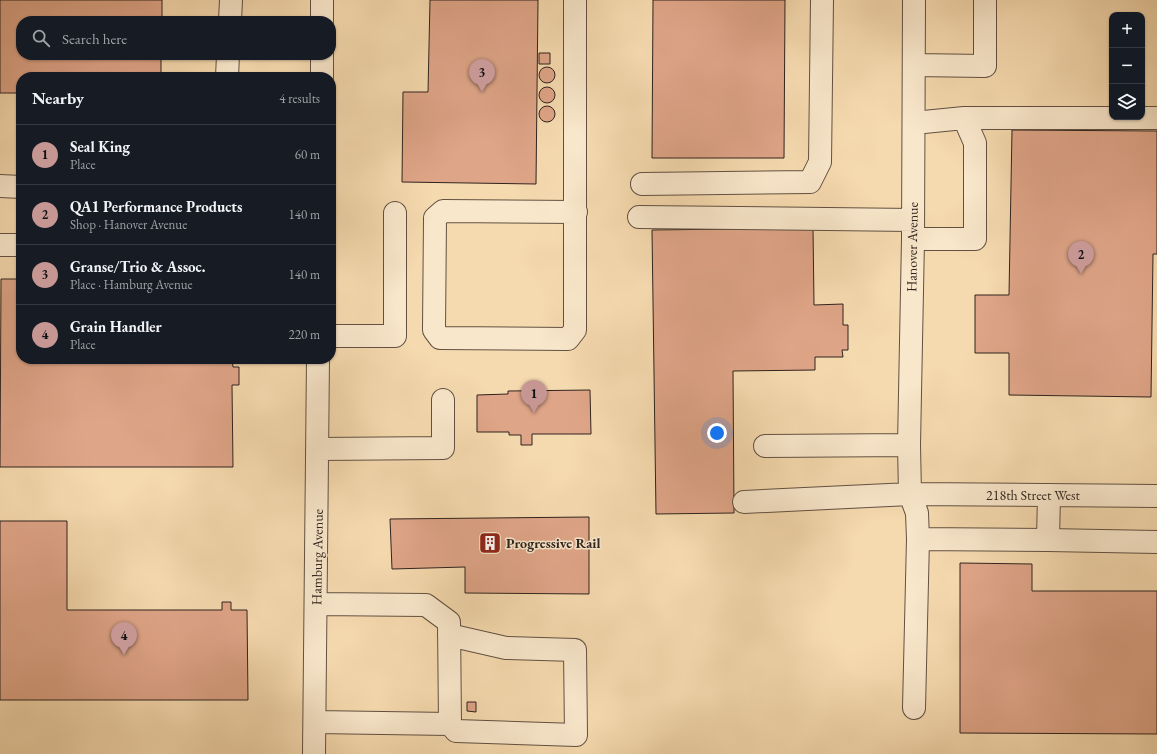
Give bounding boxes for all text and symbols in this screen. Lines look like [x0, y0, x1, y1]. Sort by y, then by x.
map controls [1109, 12, 1145, 120]
button: + [1109, 12, 1145, 48]
search box [16, 16, 336, 60]
icon: search [30, 27, 52, 49]
text: Search here [62, 29, 127, 48]
button: − [1109, 48, 1145, 84]
pin: 3 [469, 59, 495, 92]
button: layers [1109, 84, 1145, 120]
text: Nearby [32, 87, 84, 109]
text: 4 results [279, 90, 320, 107]
text: Seal King [70, 137, 130, 156]
text: 1 [42, 146, 48, 163]
text: 60 m [295, 146, 320, 163]
text: Place [70, 156, 96, 173]
text: QA1 Performance Products [70, 197, 242, 216]
street label: Hanover Avenue [902, 201, 922, 292]
text: 2 [42, 206, 48, 223]
text: 140 m [289, 206, 320, 223]
text: Shop · Hanover Avenue [70, 216, 187, 233]
pin: 2 [1068, 241, 1094, 274]
text: Granse/Trio & Assoc. [70, 257, 205, 276]
text: 3 [42, 266, 48, 283]
text: 140 m [289, 266, 320, 283]
text: Place · Hamburg Avenue [70, 276, 193, 293]
text: Grain Handler [70, 317, 162, 336]
text: 4 [42, 326, 48, 343]
text: 220 m [289, 326, 320, 343]
text: Place [70, 336, 96, 353]
pin: 1 [521, 380, 547, 413]
your location [707, 423, 727, 443]
street label: 218th Street West [986, 486, 1081, 504]
street label: Hamburg Avenue [307, 508, 327, 605]
building icon: Progressive Rail [477, 530, 503, 556]
place label: Progressive Rail [506, 534, 600, 552]
pin: 4 [111, 622, 137, 655]

